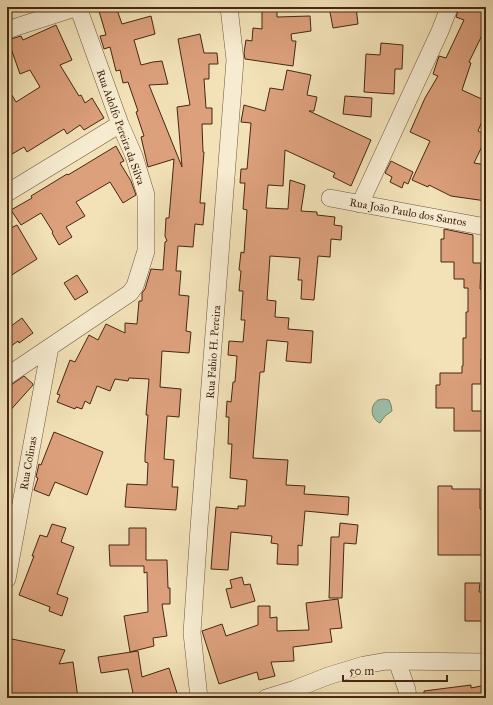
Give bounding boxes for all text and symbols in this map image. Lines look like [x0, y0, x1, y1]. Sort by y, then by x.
street label: Rua Adolfo Pereira da Silva [94, 68, 148, 187]
street label: Rua João Paulo dos Santos [348, 196, 467, 230]
street label: Rua Fabio H. Pereira [204, 305, 223, 399]
street label: Rua Colinas [17, 435, 40, 491]
scale bar [343, 657, 447, 683]
text: 50 m [349, 664, 374, 678]

